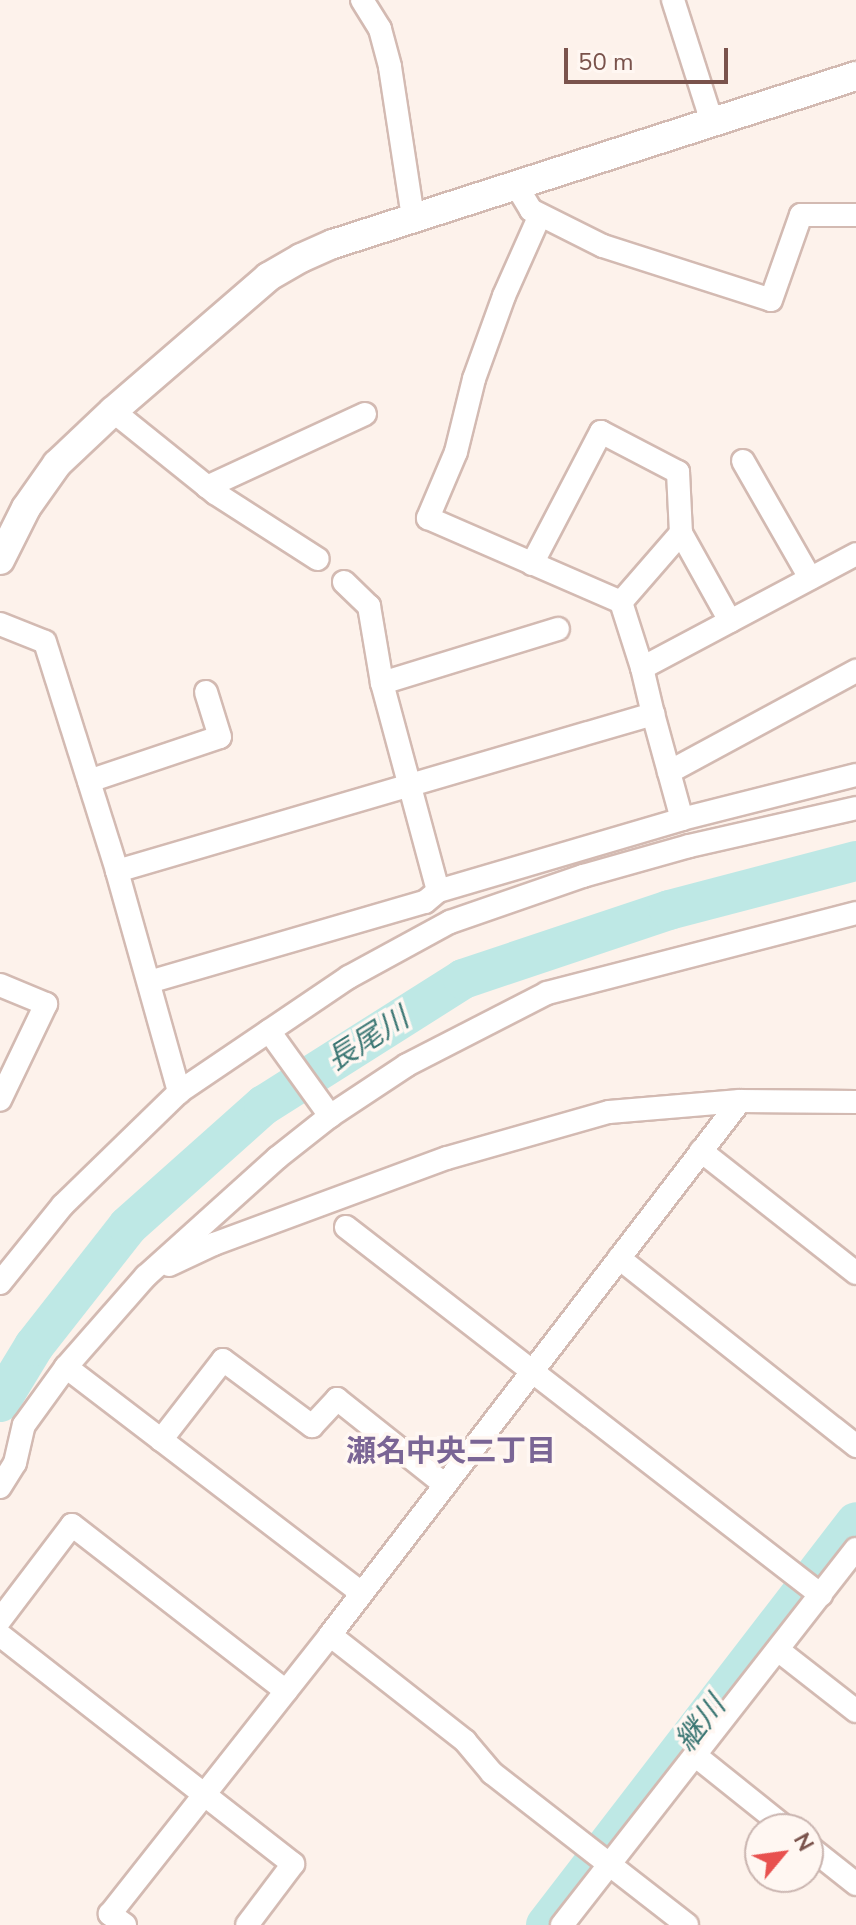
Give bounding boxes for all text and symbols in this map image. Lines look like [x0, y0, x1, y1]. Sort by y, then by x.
scale bar [568, 32, 732, 82]
text: 50 m [578, 46, 634, 78]
water label: 長尾川 [320, 1001, 416, 1079]
district label: 瀬名中央二丁目 [346, 1434, 556, 1470]
water label: 継川 [668, 1689, 734, 1759]
north arrow [744, 1813, 824, 1893]
text: N [786, 1828, 820, 1857]

